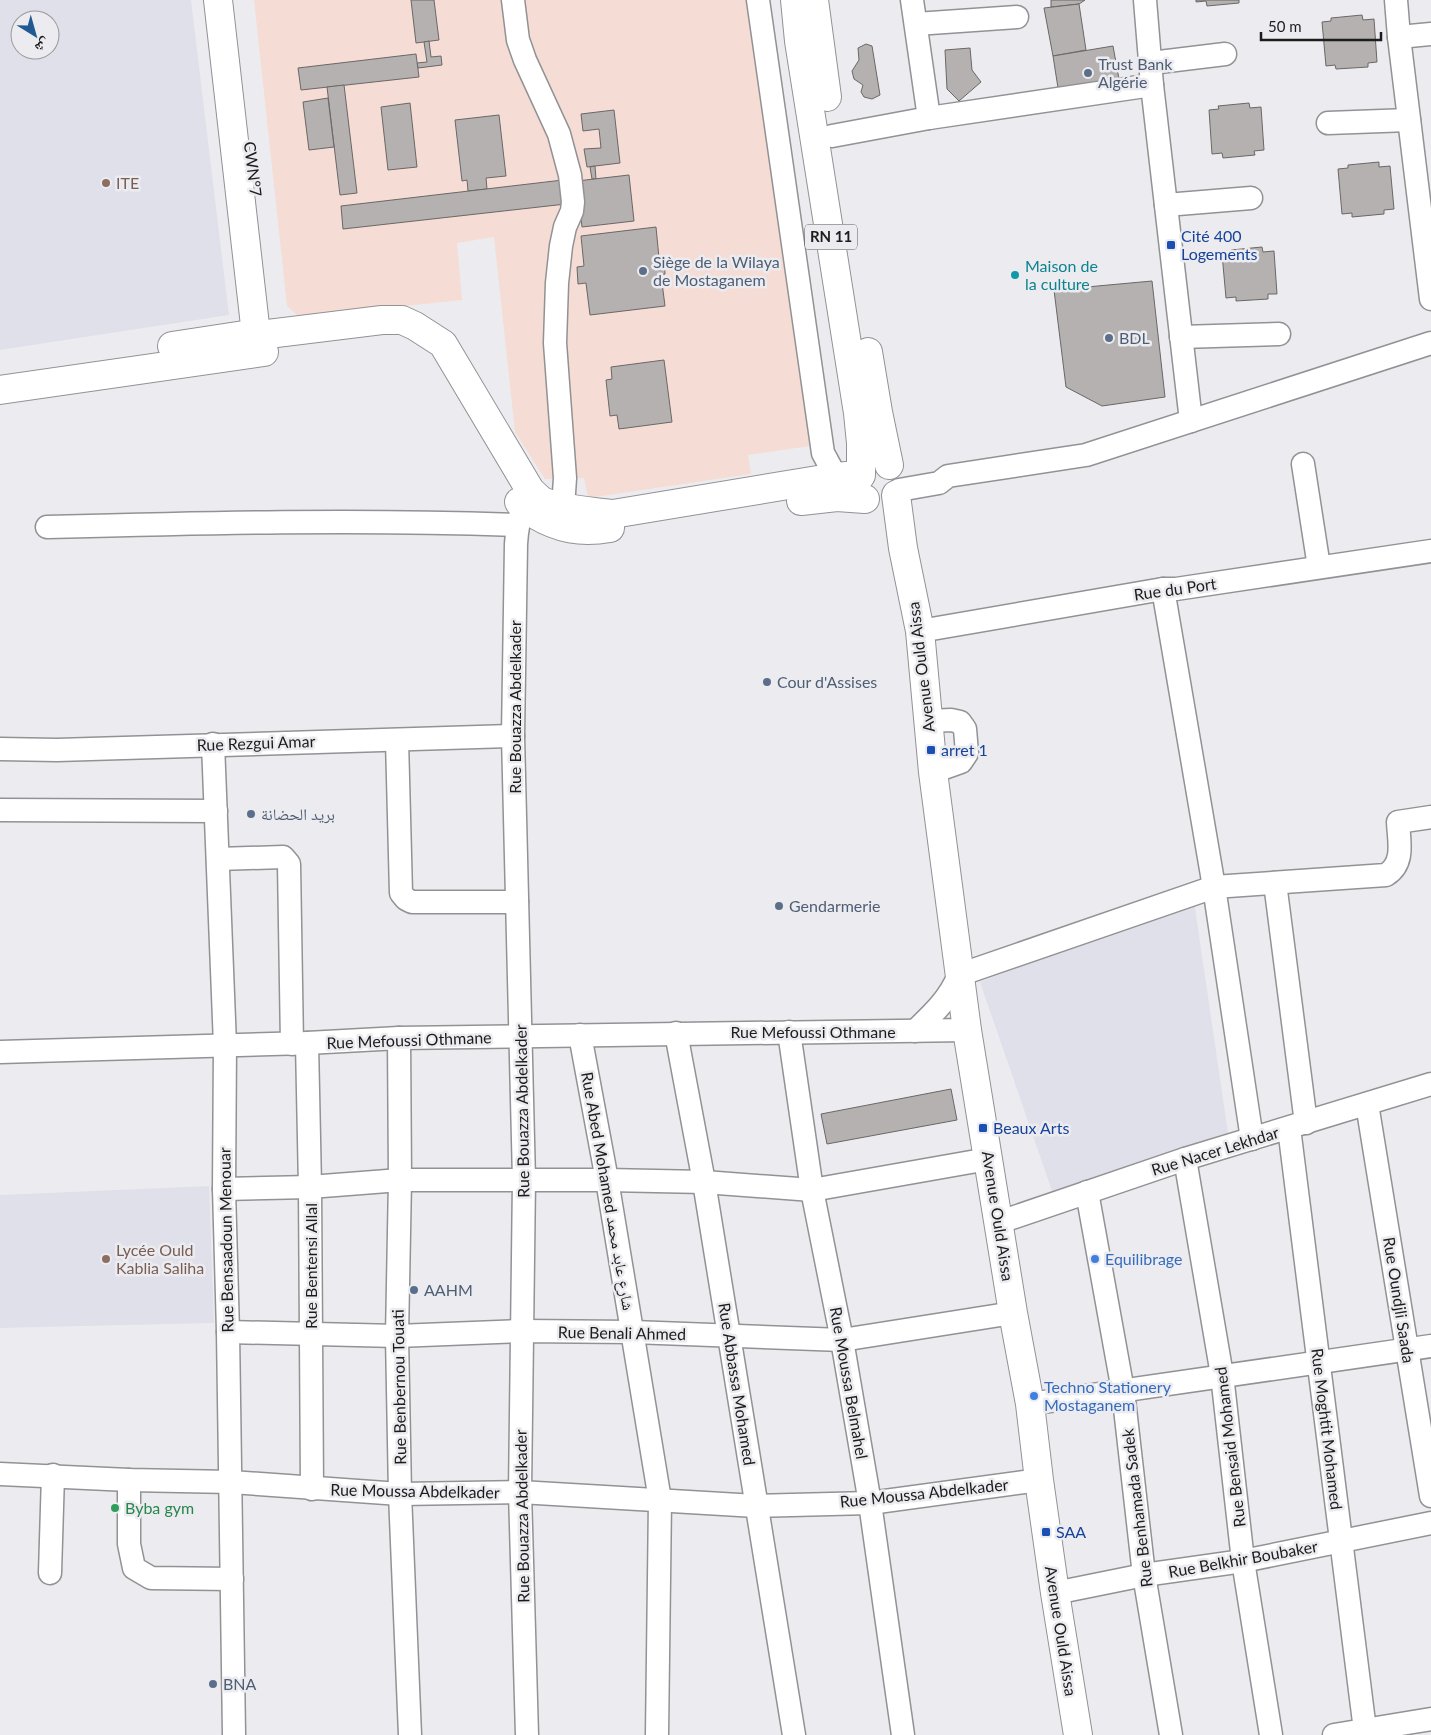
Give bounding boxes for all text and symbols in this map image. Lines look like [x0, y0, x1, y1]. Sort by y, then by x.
north arrow [10, 10, 60, 60]
scale bar [1261, 10, 1381, 42]
text: 50 m [1268, 17, 1302, 35]
text: ش [31, 34, 54, 57]
place label: Trust Bank Algérie [1098, 54, 1173, 91]
marker: Trust Bank Algérie [1082, 67, 1094, 79]
street label: CWN°7 [241, 140, 266, 198]
place label: ITE [116, 173, 139, 192]
marker: ITE [100, 177, 112, 189]
road number: RN 11 [805, 224, 857, 250]
place label: Cité 400 Logements [1181, 226, 1257, 263]
marker: Cité 400 Logements [1165, 239, 1177, 251]
place label: Siège de la Wilaya de Mostaganem [653, 252, 780, 289]
place label: Maison de la culture [1025, 256, 1098, 293]
marker: Siège de la Wilaya de Mostaganem [637, 265, 649, 277]
marker: Maison de la culture [1009, 269, 1021, 281]
place label: BDL [1119, 328, 1150, 347]
marker: BDL [1103, 332, 1115, 344]
street label: Rue du Port [1133, 573, 1218, 604]
street label: Avenue Ould Aissa [903, 601, 938, 733]
street label: Rue Bouazza Abdelkader [505, 620, 524, 794]
place label: Cour d'Assises [777, 672, 877, 691]
marker: Cour d'Assises [761, 676, 773, 688]
street label: Rue Rezgui Amar [196, 731, 316, 754]
place label: arret 1 [941, 740, 988, 759]
marker: arret 1 [925, 744, 937, 756]
place label: بريد الحضانة [261, 804, 335, 824]
marker: بريد الحضانة [245, 808, 257, 820]
place label: Gendarmerie [789, 896, 880, 915]
marker: Gendarmerie [773, 900, 785, 912]
street label: Rue Mefoussi Othmane [730, 1022, 896, 1041]
street label: Rue Bouazza Abdelkader [510, 1024, 533, 1198]
street label: Rue Mefoussi Othmane [326, 1027, 492, 1052]
street label: Rue Abed Mohamed شارع عابد محمد [576, 1070, 639, 1312]
place label: Beaux Arts [993, 1118, 1069, 1137]
marker: Beaux Arts [977, 1122, 989, 1134]
street label: Rue Nacer Lekhdar [1149, 1122, 1281, 1179]
street label: Rue Bensaadoun Menouar [214, 1147, 237, 1333]
street label: Avenue Ould Aissa [979, 1150, 1018, 1282]
street label: Rue Bentensi Allal [301, 1203, 320, 1329]
street label: Rue Oundjli Saada [1380, 1235, 1419, 1364]
place label: Lycée Ould Kablia Saliha [116, 1240, 204, 1277]
place label: Equilibrage [1105, 1249, 1183, 1268]
marker: Lycée Ould Kablia Saliha [100, 1253, 112, 1265]
marker: Equilibrage [1089, 1253, 1101, 1265]
place label: AAHM [424, 1280, 473, 1299]
marker: AAHM [408, 1284, 420, 1296]
street label: Rue Abbassa Mohamed [715, 1301, 760, 1467]
street label: Rue Moussa Belmahel [827, 1305, 872, 1461]
street label: Rue Benbernou Touati [388, 1309, 409, 1465]
street label: Rue Benali Ahmed [558, 1322, 686, 1343]
street label: Rue Moghtit Mohamed [1308, 1347, 1347, 1511]
street label: Rue Bensaid Mohamed [1210, 1366, 1249, 1528]
place label: Techno Stationery Mostaganem [1044, 1377, 1172, 1414]
marker: Techno Stationery Mostaganem [1028, 1390, 1040, 1402]
street label: Rue Benhamada Sadek [1117, 1427, 1156, 1589]
street label: Rue Bouazza Abdelkader [510, 1429, 533, 1603]
street label: Rue Moussa Abdelkader [839, 1474, 1009, 1511]
street label: Rue Moussa Abdelkader [330, 1480, 500, 1501]
place label: Byba gym [125, 1498, 194, 1517]
marker: Byba gym [109, 1502, 121, 1514]
place label: SAA [1056, 1522, 1086, 1541]
marker: SAA [1040, 1526, 1052, 1538]
street label: Rue Belkhir Boubaker [1167, 1536, 1319, 1581]
street label: Avenue Ould Aissa [1042, 1565, 1081, 1697]
place label: BNA [223, 1674, 257, 1693]
marker: BNA [207, 1678, 219, 1690]

